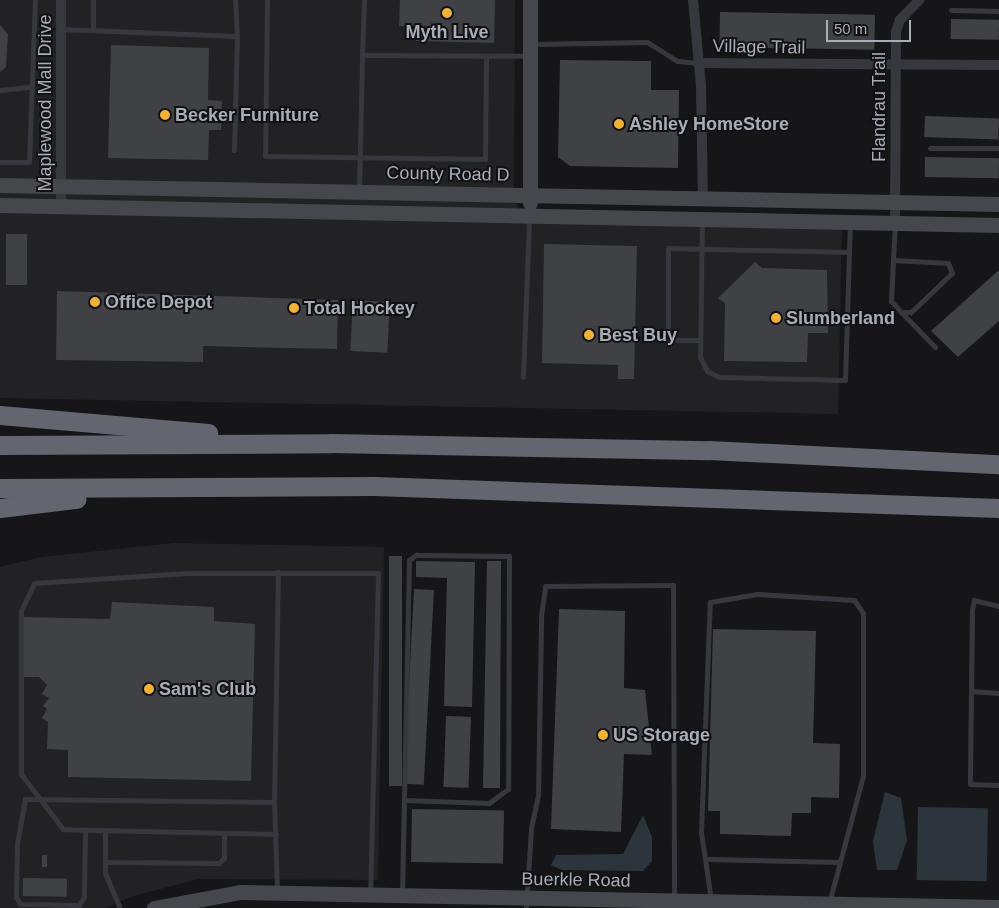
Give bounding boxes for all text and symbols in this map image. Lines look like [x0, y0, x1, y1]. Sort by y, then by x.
marker: Myth Live [441, 7, 453, 19]
scale bar [829, 10, 914, 42]
street label: Maplewood Mall Drive [34, 14, 56, 192]
text: 50 m [834, 20, 867, 37]
place label: Myth Live [405, 21, 489, 43]
street label: Village Trail [712, 35, 806, 59]
street label: Flandrau Trail [868, 52, 890, 162]
place label: Becker Furniture [175, 104, 319, 126]
marker: Becker Furniture [159, 109, 171, 121]
place label: Ashley HomeStore [629, 113, 789, 135]
marker: Ashley HomeStore [613, 118, 625, 130]
street label: County Road D [386, 162, 510, 186]
place label: Office Depot [105, 291, 212, 313]
marker: Office Depot [89, 296, 101, 308]
place label: Total Hockey [304, 297, 415, 319]
marker: Total Hockey [288, 302, 300, 314]
place label: Slumberland [786, 307, 895, 329]
marker: Slumberland [770, 312, 782, 324]
place label: Best Buy [599, 324, 677, 346]
marker: Best Buy [583, 329, 595, 341]
place label: Sam's Club [159, 678, 256, 700]
marker: Sam's Club [143, 683, 155, 695]
place label: US Storage [613, 724, 710, 746]
marker: US Storage [597, 729, 609, 741]
street label: Buerkle Road [521, 868, 631, 892]

